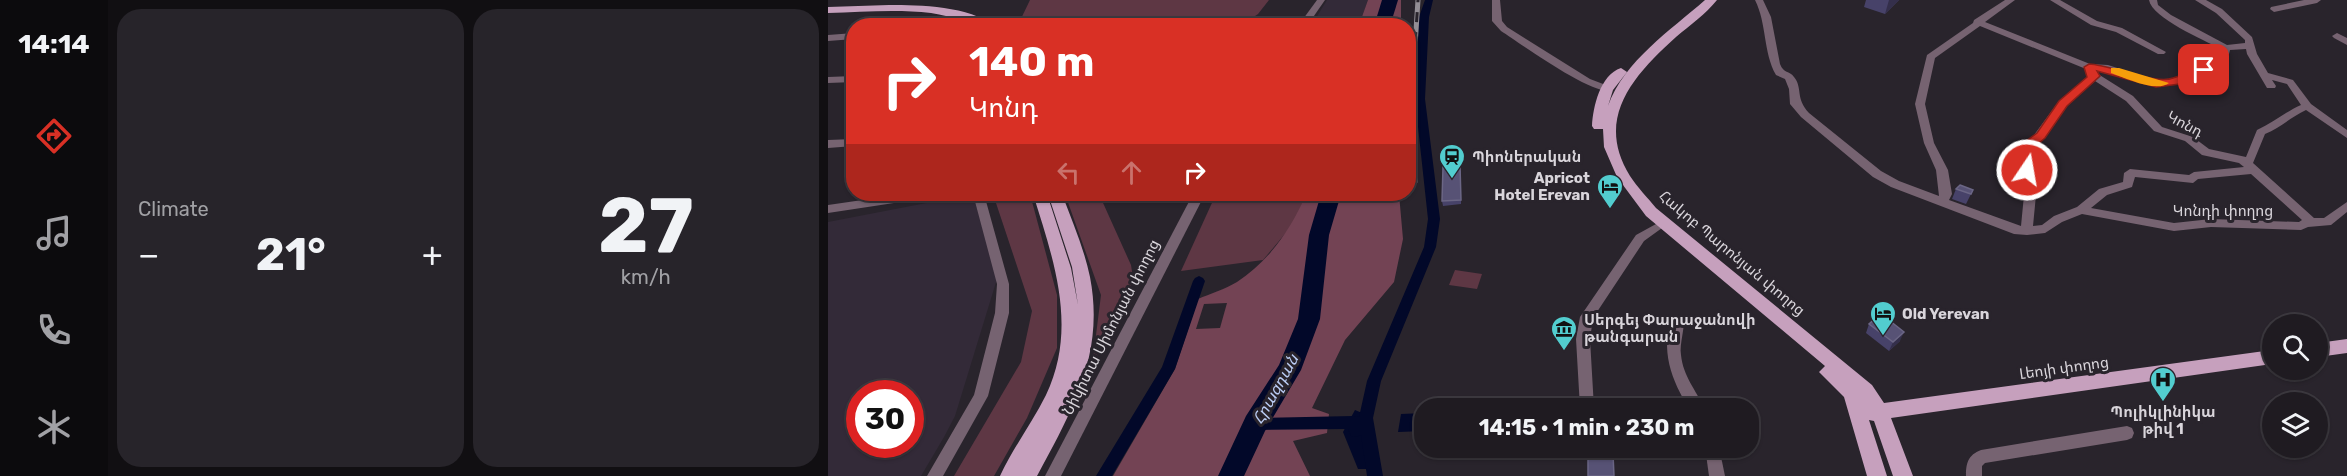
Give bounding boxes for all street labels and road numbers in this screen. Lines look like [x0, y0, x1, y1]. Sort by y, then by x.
street label: Կոնդ [2164, 107, 2206, 141]
street label: Հակոբ Պարոնյան փողոց [1655, 187, 1809, 319]
street label: Կոնդի փողոց [2173, 202, 2273, 220]
street label: Նիկիտա Սիմոնյան փողոց [1059, 236, 1163, 418]
street label: Լեոյի փողոց [2018, 353, 2110, 383]

